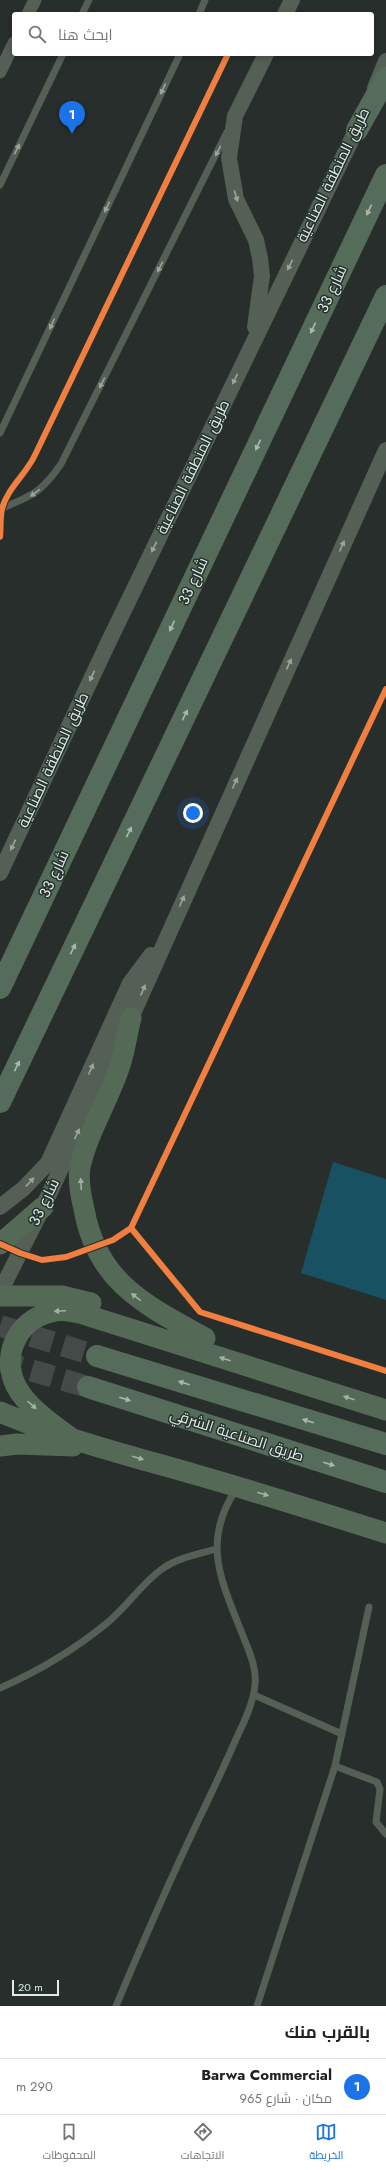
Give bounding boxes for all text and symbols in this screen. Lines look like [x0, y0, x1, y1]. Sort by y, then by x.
search box [12, 12, 374, 56]
icon: search [26, 23, 48, 45]
text: ابحث هنا [58, 24, 113, 46]
one-way arrow [160, 84, 166, 95]
pin: 1 [59, 101, 85, 134]
street label: طريق المنطقة الصناعية [291, 104, 375, 246]
one-way arrow [14, 144, 20, 155]
one-way arrow [215, 145, 221, 157]
one-way arrow [233, 190, 239, 202]
one-way arrow [104, 201, 110, 212]
one-way arrow [366, 204, 372, 216]
one-way arrow [287, 260, 293, 271]
one-way arrow [157, 261, 163, 273]
street label: شارع 33 [311, 262, 353, 316]
one-way arrow [49, 319, 55, 330]
one-way arrow [310, 322, 316, 333]
one-way arrow [232, 373, 238, 385]
one-way arrow [98, 378, 105, 389]
street label: طريق المنطقة الصناعية [151, 396, 235, 538]
one-way arrow [255, 439, 261, 451]
one-way arrow [29, 489, 40, 497]
one-way arrow [339, 540, 346, 552]
one-way arrow [151, 541, 157, 553]
street label: شارع 33 [172, 554, 214, 608]
one-way arrow [169, 620, 175, 631]
one-way arrow [286, 659, 292, 670]
one-way arrow [89, 671, 95, 683]
street label: طريق المنطقة الصناعية [12, 689, 94, 831]
one-way arrow [182, 709, 188, 720]
one-way arrow [232, 777, 238, 788]
your location [183, 803, 203, 823]
one-way arrow [126, 826, 132, 838]
one-way arrow [10, 839, 16, 850]
street label: شارع 33 [33, 847, 75, 901]
one-way arrow [179, 896, 185, 907]
one-way arrow [70, 943, 76, 955]
one-way arrow [140, 983, 146, 995]
one-way arrow [14, 1061, 20, 1072]
one-way arrow [88, 1063, 94, 1074]
one-way arrow [74, 1128, 80, 1139]
street label: شارع 33 [23, 1175, 65, 1229]
one-way arrow [25, 1177, 35, 1187]
one-way arrow [77, 1178, 84, 1190]
one-way arrow [130, 1293, 141, 1301]
one-way arrow [54, 1308, 66, 1315]
one-way arrow [219, 1356, 231, 1362]
one-way arrow [178, 1380, 190, 1386]
one-way arrow [343, 1395, 355, 1401]
one-way arrow [119, 1396, 131, 1402]
one-way arrow [28, 1400, 37, 1409]
street label: طريق الصناعية الشرقي [167, 1403, 307, 1468]
one-way arrow [302, 1418, 314, 1424]
one-way arrow [133, 1455, 145, 1461]
one-way arrow [323, 1461, 335, 1467]
one-way arrow [257, 1491, 269, 1497]
scale bar [12, 1978, 59, 1997]
text: 20 m [18, 1979, 43, 1995]
text: بالقرب منك [285, 2020, 370, 2044]
text: Barwa Commercial [201, 2064, 332, 2086]
text: 290 m [16, 2077, 53, 2096]
text: 1 [354, 2077, 360, 2096]
text: مكان · شارع 965 [240, 2089, 332, 2108]
tab: المحفوظات [42, 2121, 96, 2165]
tab: الاتجاهات [181, 2121, 224, 2165]
tab: الخريطة [309, 2121, 344, 2165]

